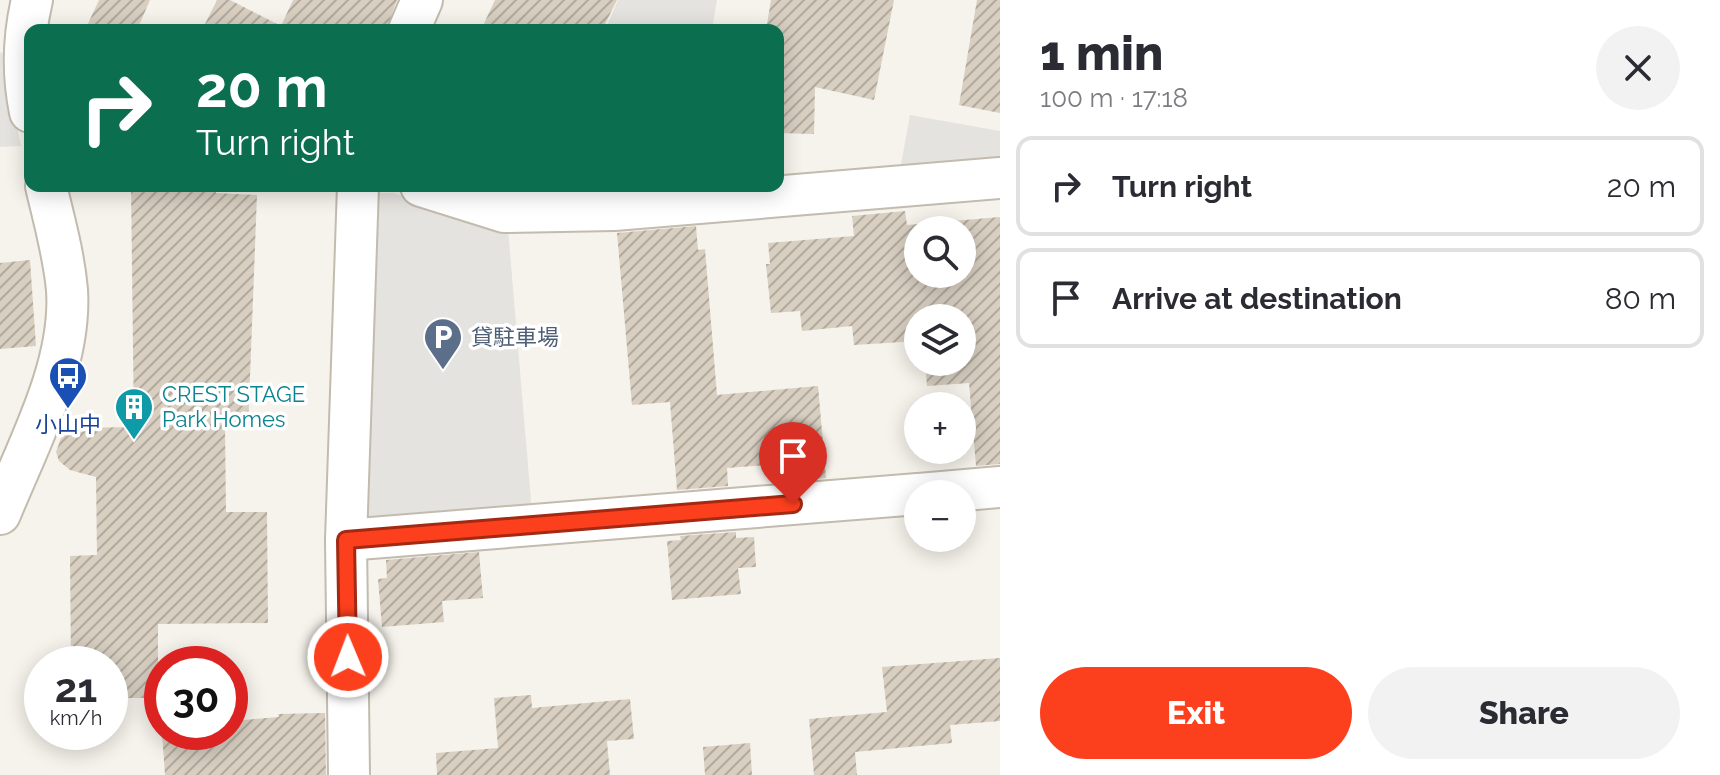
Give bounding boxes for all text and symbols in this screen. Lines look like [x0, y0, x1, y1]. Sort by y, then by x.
text: 1 min [1040, 25, 1163, 81]
button: close [1596, 26, 1680, 110]
text: 20 m [196, 54, 328, 120]
icon: right [64, 56, 168, 160]
text: 100 m · 17:18 [1040, 83, 1188, 113]
text: Turn right [196, 121, 355, 163]
icon: right [1044, 164, 1088, 208]
text: Turn right [1112, 169, 1252, 204]
text: 20 m [1607, 169, 1676, 204]
map controls [904, 216, 976, 552]
button: search [904, 216, 976, 288]
icon: arrive [1044, 276, 1088, 320]
text: Arrive at destination [1112, 281, 1402, 316]
text: 80 m [1605, 281, 1676, 316]
button: layers [904, 304, 976, 376]
parking icon: 貸駐車場 [422, 316, 464, 371]
place label: 貸駐車場 [471, 324, 559, 350]
bus stop icon: 小山中 [47, 355, 89, 410]
place label: CREST STAGE Park Homes [162, 381, 305, 432]
building icon: CREST STAGE Park Homes [113, 386, 155, 441]
button: + [904, 392, 976, 464]
place label: 小山中 [35, 411, 101, 437]
pin [759, 422, 827, 504]
icon: arrive [771, 434, 815, 478]
button: − [904, 480, 976, 552]
position arrow [306, 615, 390, 699]
speed limit sign: 30 [144, 646, 248, 750]
text: 21 [55, 664, 97, 711]
button: Exit [1040, 667, 1352, 759]
button: Share [1368, 667, 1680, 759]
text: km/h [50, 706, 102, 730]

